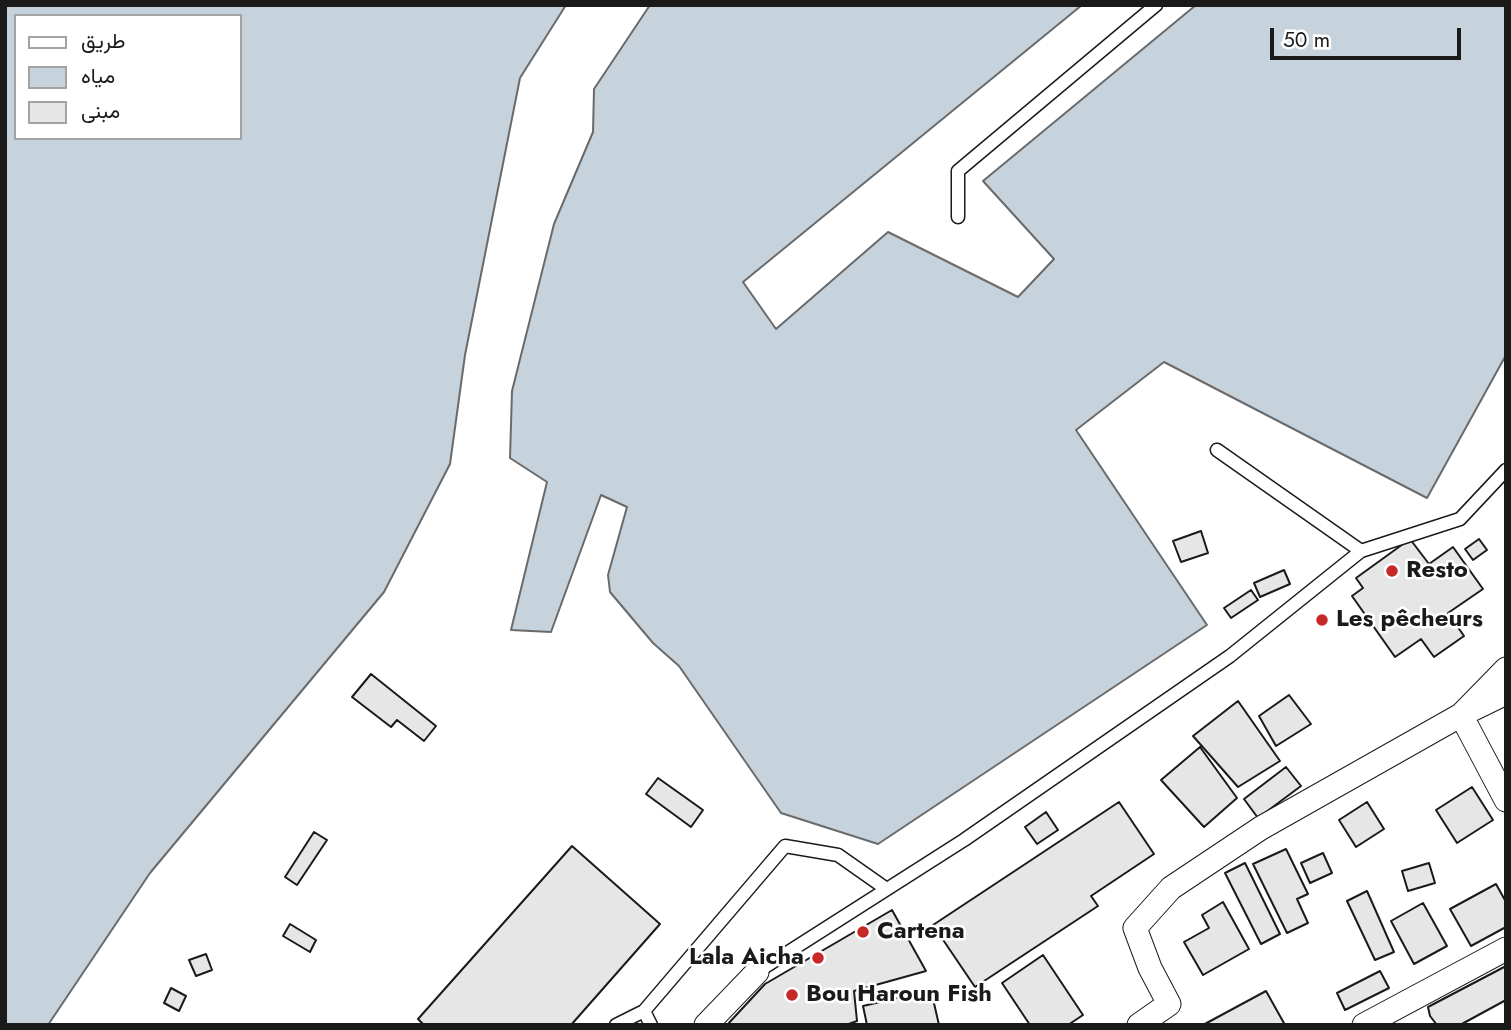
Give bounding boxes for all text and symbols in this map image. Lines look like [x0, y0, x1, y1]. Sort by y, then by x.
legend [14, 14, 242, 140]
scale bar [1273, 14, 1464, 58]
text: 50 m [1283, 25, 1330, 55]
text: طريق [81, 26, 126, 56]
text: مياه [81, 61, 115, 91]
text: مبنى [81, 96, 120, 126]
place label: Resto [1406, 557, 1468, 585]
marker: Resto [1384, 563, 1400, 579]
place label: Les pêcheurs [1336, 606, 1483, 634]
marker: Les pêcheurs [1314, 612, 1330, 628]
place label: Cartena [877, 918, 965, 946]
marker: Cartena [855, 924, 871, 940]
place label: Lala Aicha [689, 944, 804, 972]
marker: Lala Aicha [810, 950, 826, 966]
place label: Bou Haroun Fish [806, 981, 992, 1009]
marker: Bou Haroun Fish [784, 987, 800, 1003]

